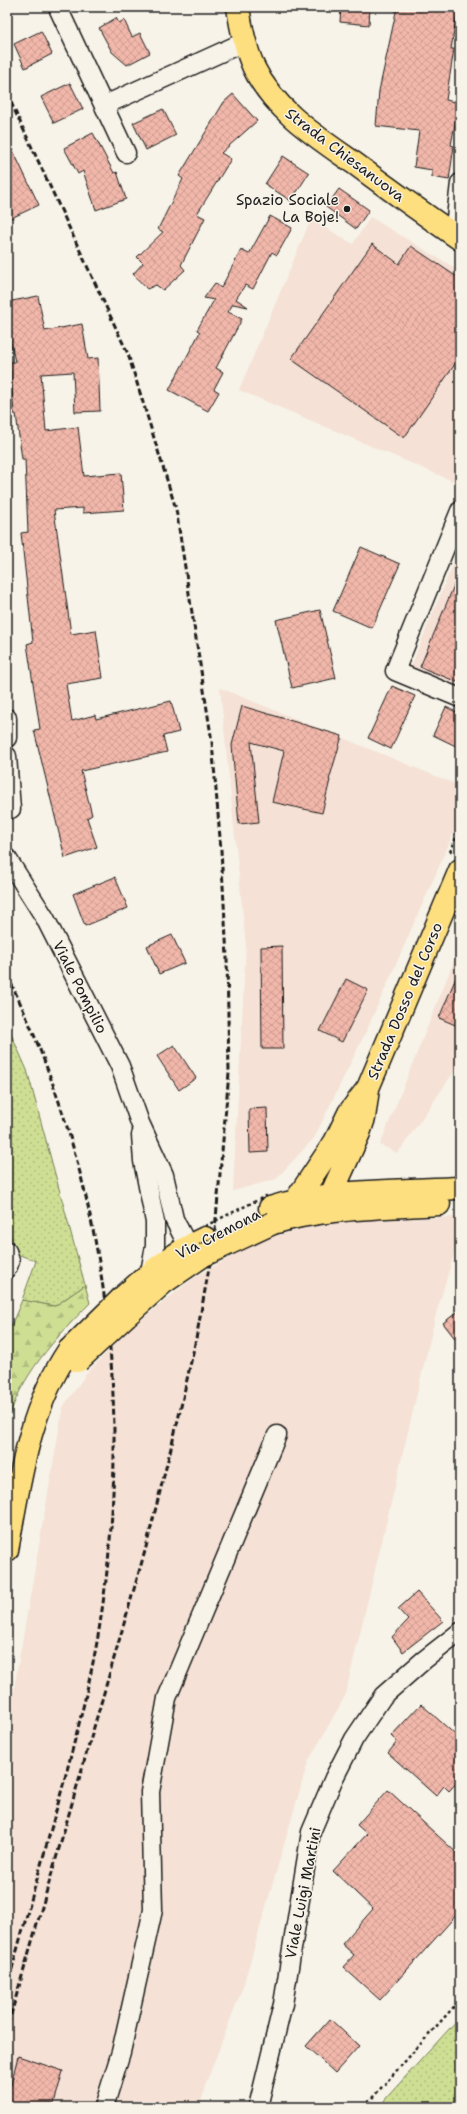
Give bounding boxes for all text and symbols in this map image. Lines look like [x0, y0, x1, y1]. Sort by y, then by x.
street label: Strada Chiesanuova [281, 104, 409, 207]
place label: Spazio Sociale La Boje! [236, 190, 339, 227]
marker: Spazio Sociale La Boje! [342, 204, 352, 214]
street label: Strada Dosso del Corso [363, 919, 447, 1083]
street label: Viale Pompilio [48, 937, 112, 1037]
street label: Via Cremona [172, 1204, 264, 1264]
street label: Viale Luigi Martini [280, 1825, 326, 1961]

